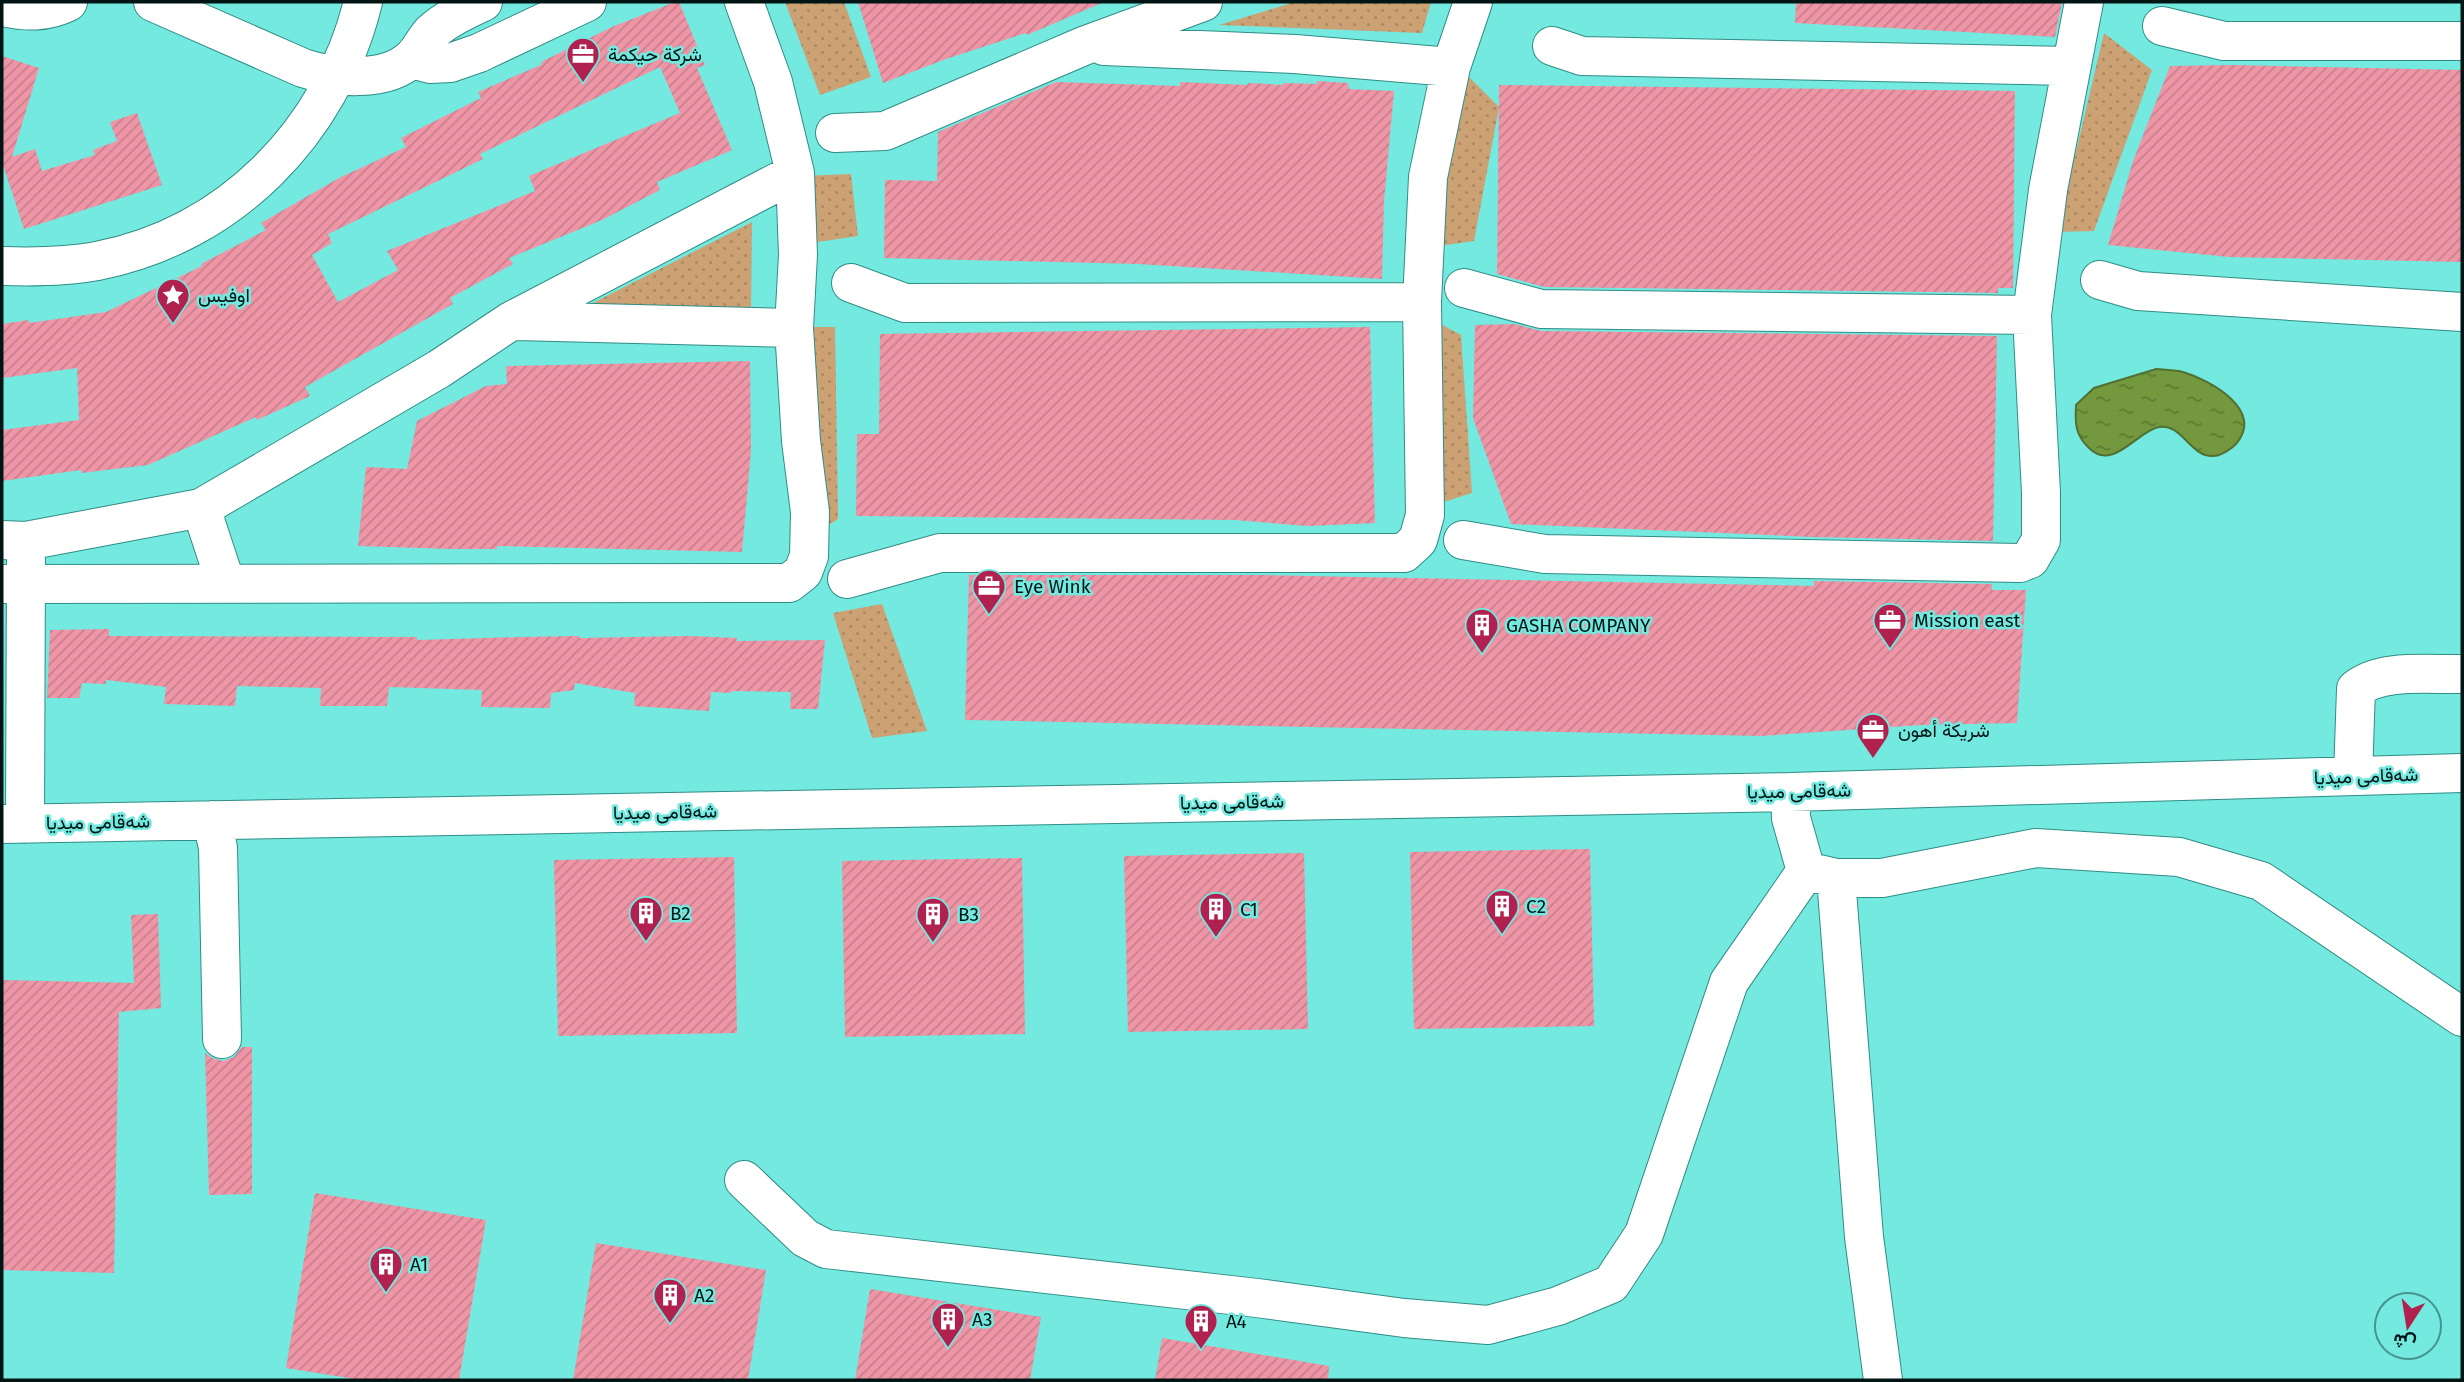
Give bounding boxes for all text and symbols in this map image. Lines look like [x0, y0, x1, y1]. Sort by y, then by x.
office icon: شركة حيكمة [564, 35, 602, 84]
place label: شركة حيكمة [608, 43, 702, 66]
place icon: اوفيس [154, 276, 192, 325]
place label: اوفيس [198, 284, 250, 307]
office icon: Eye Wink [970, 567, 1008, 616]
place label: Eye Wink [1014, 575, 1091, 598]
office icon: Mission east [1871, 601, 1909, 650]
building icon: GASHA COMPANY [1463, 606, 1501, 655]
place label: Mission east [1914, 609, 2021, 632]
place label: GASHA COMPANY [1506, 614, 1651, 637]
office icon: شريكة أهون [1854, 711, 1892, 760]
place label: شريكة أهون [1898, 719, 1990, 742]
street label: شەقامی میدیا [2313, 763, 2419, 789]
street label: شەقامی میدیا [1747, 779, 1851, 803]
street label: شەقامی میدیا [1180, 790, 1284, 814]
street label: شەقامی میدیا [613, 800, 717, 824]
street label: شەقامی میدیا [46, 810, 150, 834]
building icon: C2 [1483, 887, 1521, 936]
building icon: C1 [1197, 890, 1235, 939]
building icon: B2 [627, 894, 665, 943]
building icon: B3 [914, 895, 952, 944]
place label: C2 [1526, 895, 1546, 918]
place label: C1 [1240, 898, 1258, 921]
place label: B2 [670, 902, 691, 925]
place label: B3 [958, 903, 979, 926]
building icon: A1 [367, 1245, 405, 1294]
place label: A1 [410, 1253, 428, 1276]
building icon: A2 [651, 1276, 689, 1325]
place label: A2 [694, 1284, 714, 1307]
north arrow [2373, 1291, 2443, 1361]
building icon: A3 [929, 1300, 967, 1349]
building icon: A4 [1182, 1302, 1220, 1351]
place label: A3 [972, 1308, 992, 1331]
place label: A4 [1226, 1310, 1247, 1333]
text: ش [2391, 1328, 2418, 1356]

